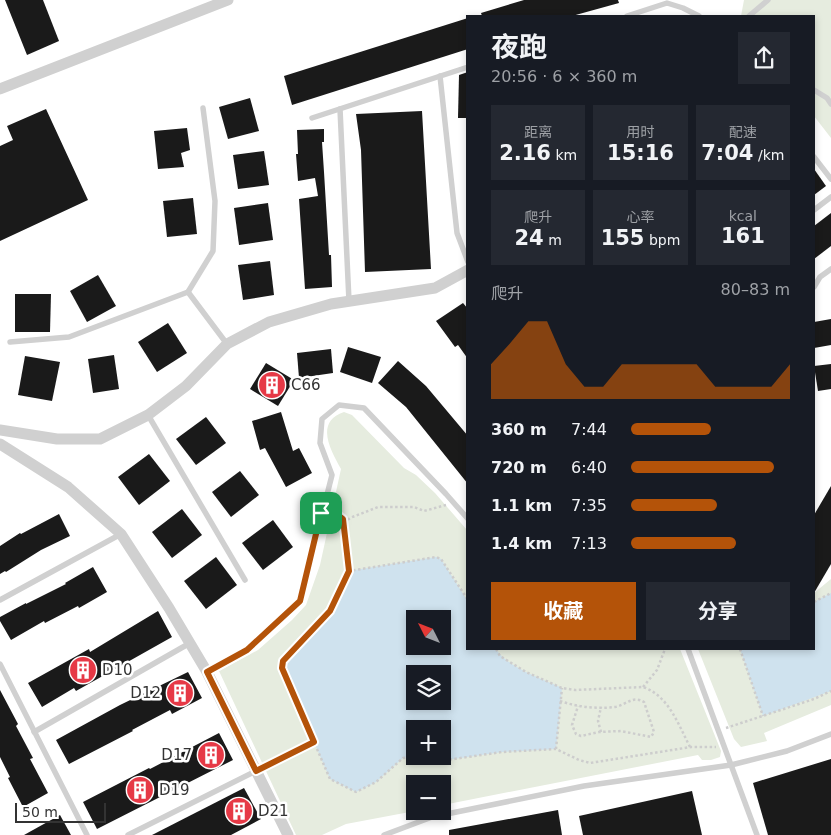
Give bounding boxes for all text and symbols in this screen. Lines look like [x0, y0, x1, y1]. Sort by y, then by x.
text: 夜跑 [491, 31, 547, 64]
button: share [738, 32, 790, 84]
text: 20:56 · 6 × 360 m [491, 67, 637, 86]
text: 距离 [524, 124, 552, 140]
text: 用时 [626, 124, 654, 140]
text: 配速 [729, 124, 757, 140]
text: 2.16 [499, 141, 551, 165]
text: 15:16 [607, 141, 674, 165]
text: 7:04 [701, 141, 753, 165]
text: km [551, 147, 577, 163]
text: /km [753, 147, 784, 163]
text: kcal [729, 208, 757, 224]
text: 爬升 [524, 209, 552, 225]
text: 心率 [626, 209, 654, 225]
text: 161 [721, 224, 765, 248]
text: 24 [515, 226, 544, 250]
text: 155 [601, 226, 644, 250]
text: m [544, 232, 562, 248]
text: bpm [644, 232, 680, 248]
text: 80–83 m [721, 280, 790, 299]
text: 爬升 [491, 284, 523, 303]
building icon: C66 [257, 370, 287, 400]
place label: C66 [291, 376, 321, 394]
text: 360 m [491, 420, 547, 439]
text: 7:44 [571, 420, 607, 439]
text: 720 m [491, 458, 547, 477]
text: 6:40 [571, 458, 607, 477]
pin [300, 492, 342, 534]
text: 1.1 km [491, 496, 552, 515]
text: 7:35 [571, 496, 607, 515]
icon: arrive [307, 499, 335, 527]
text: 1.4 km [491, 534, 552, 553]
text: 7:13 [571, 534, 607, 553]
button: 收藏 [491, 582, 636, 640]
button: 分享 [646, 582, 790, 640]
north arrow [406, 610, 451, 655]
map controls [406, 610, 451, 820]
building icon: D10 [68, 655, 98, 685]
place label: D10 [102, 661, 133, 679]
button: layers [406, 665, 451, 710]
building icon: D12 [165, 678, 195, 708]
place label: D12 [130, 684, 161, 702]
button: + [406, 720, 451, 765]
building icon: D17 [196, 740, 226, 770]
place label: D17 [161, 746, 192, 764]
building icon: D19 [125, 775, 155, 805]
button: − [406, 775, 451, 820]
place label: D19 [159, 781, 190, 799]
building icon: D21 [224, 796, 254, 826]
scale bar [15, 800, 106, 823]
place label: D21 [258, 802, 289, 820]
text: 50 m [22, 804, 58, 820]

